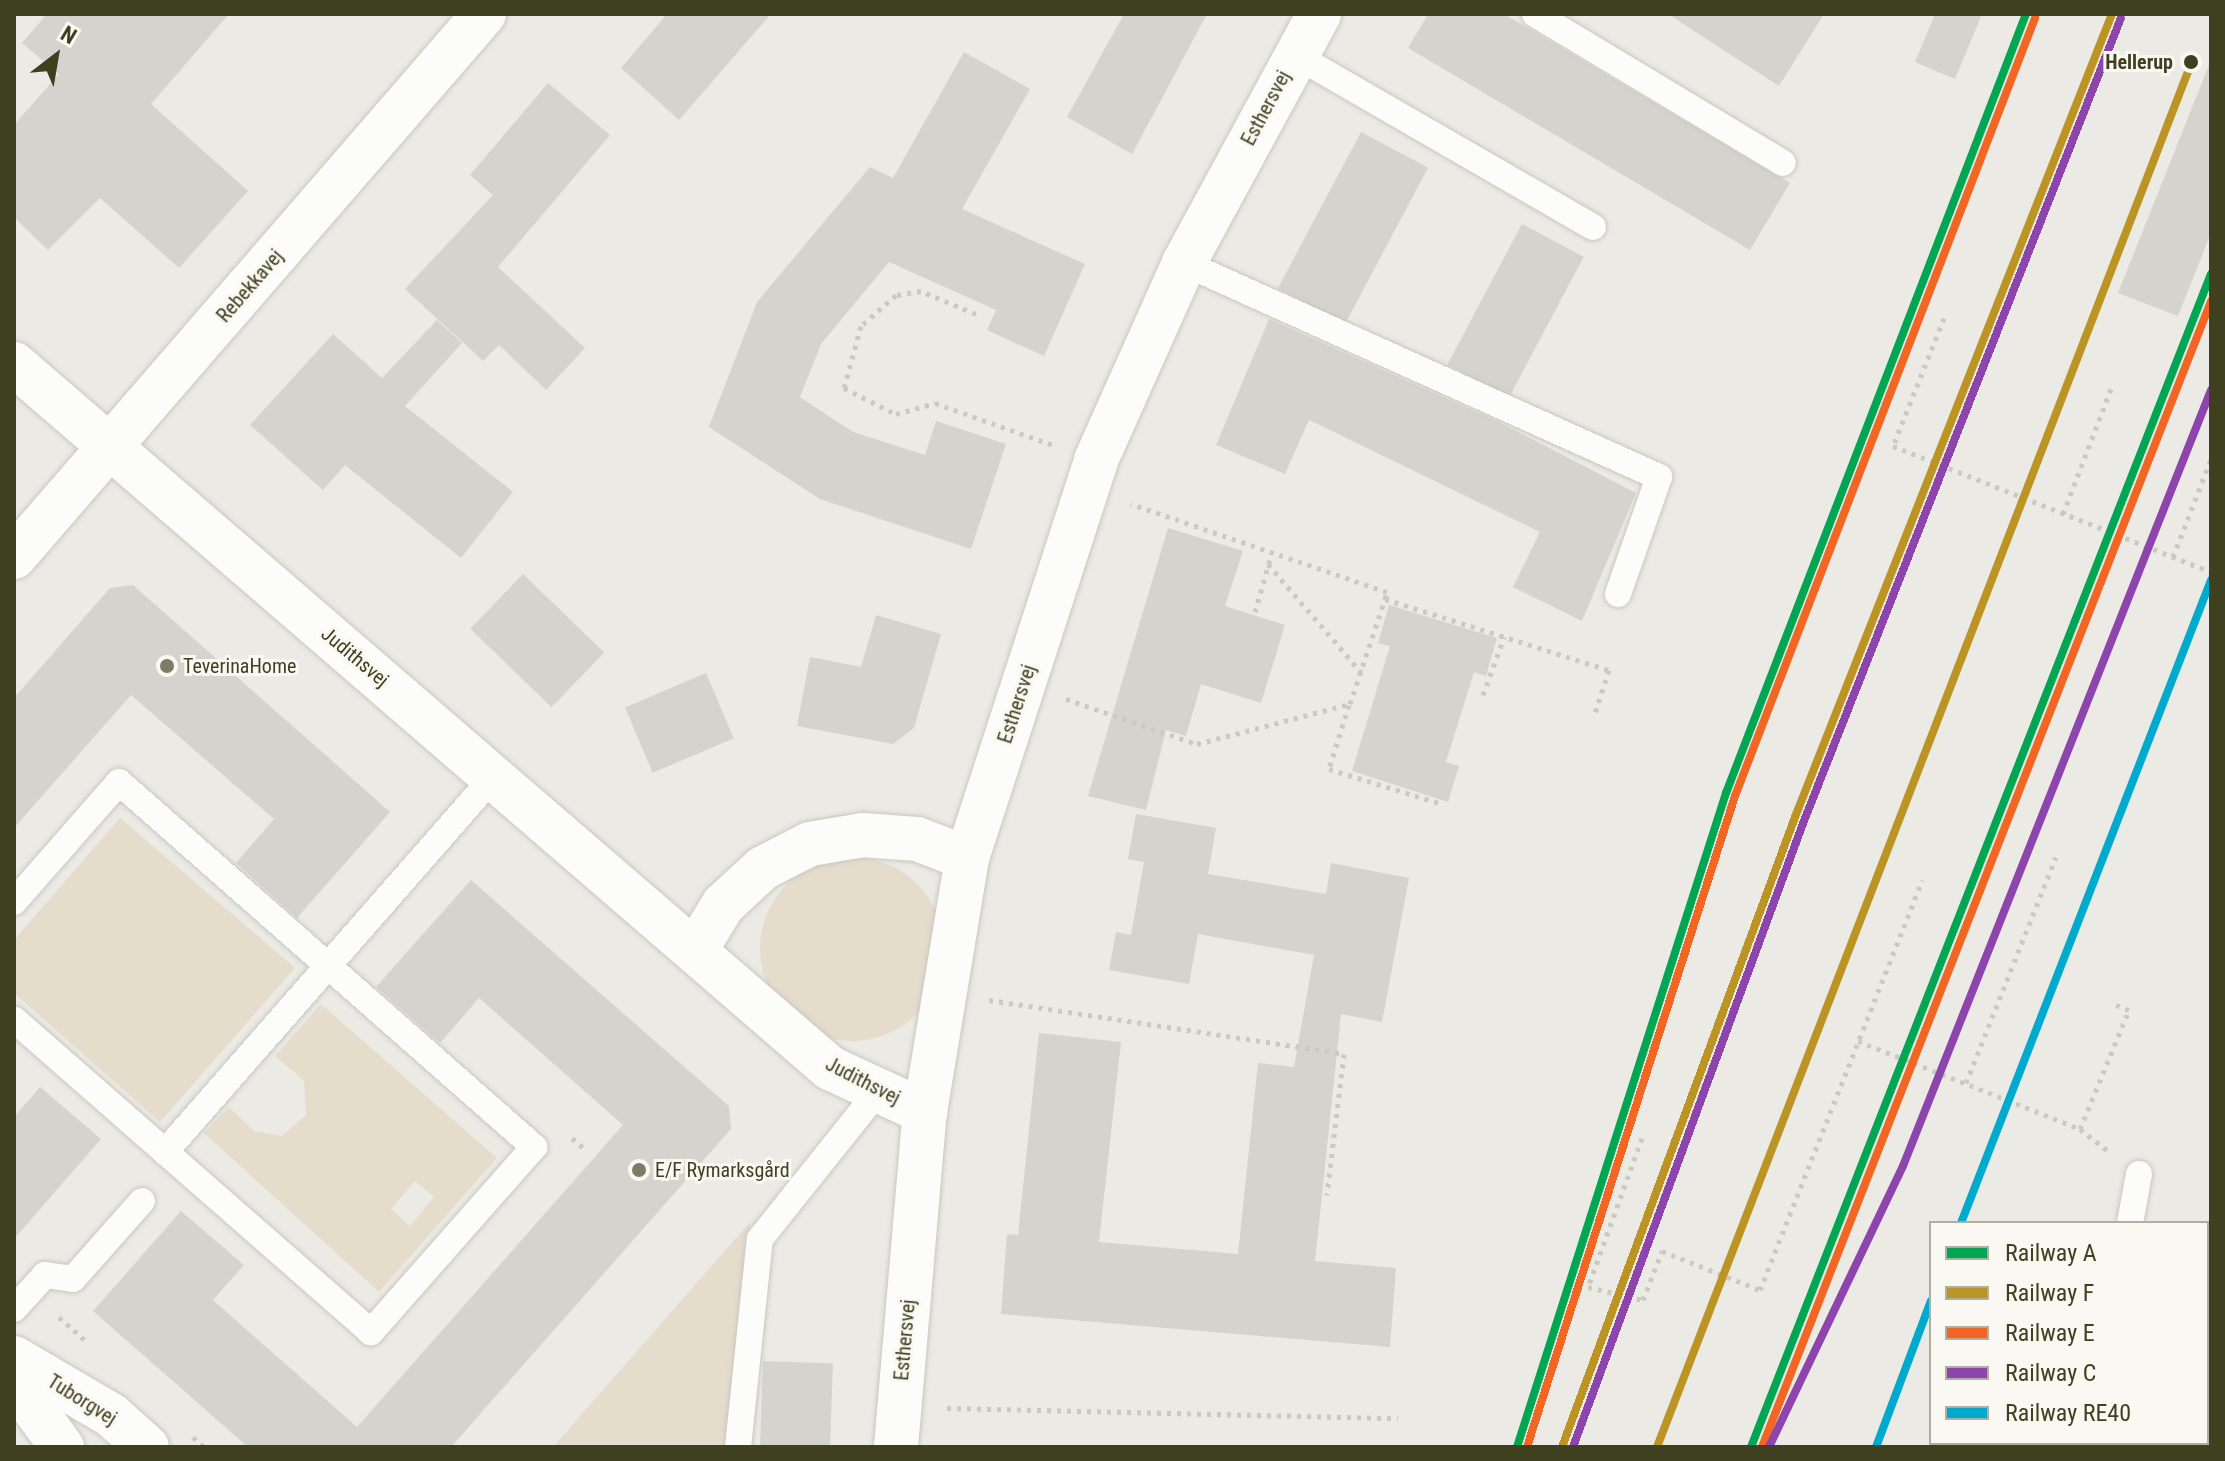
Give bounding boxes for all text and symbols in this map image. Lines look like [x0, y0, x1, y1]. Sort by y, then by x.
north arrow [16, 16, 96, 96]
text: N [56, 21, 81, 49]
place label: Hellerup [2105, 50, 2173, 74]
marker: Hellerup [2180, 51, 2202, 73]
street label: Esthersvej [1236, 66, 1296, 150]
street label: Rebekkavej [212, 245, 288, 327]
street label: Judithsvej [316, 622, 394, 692]
place label: TeverinaHome [183, 654, 296, 678]
marker: TeverinaHome [158, 657, 176, 675]
street label: Esthersvej [993, 662, 1041, 746]
street label: Judithsvej [822, 1052, 904, 1110]
place label: E/F Rymarksgård [655, 1158, 790, 1182]
marker: E/F Rymarksgård [630, 1161, 648, 1179]
legend [1929, 1221, 2209, 1445]
text: Railway A [2005, 1239, 2097, 1267]
text: Railway F [2005, 1279, 2094, 1307]
street label: Esthersvej [889, 1298, 921, 1382]
text: Railway E [2005, 1319, 2095, 1347]
text: Railway C [2005, 1359, 2096, 1387]
street label: Tuborgvej [43, 1369, 121, 1431]
text: Railway RE40 [2005, 1399, 2131, 1427]

